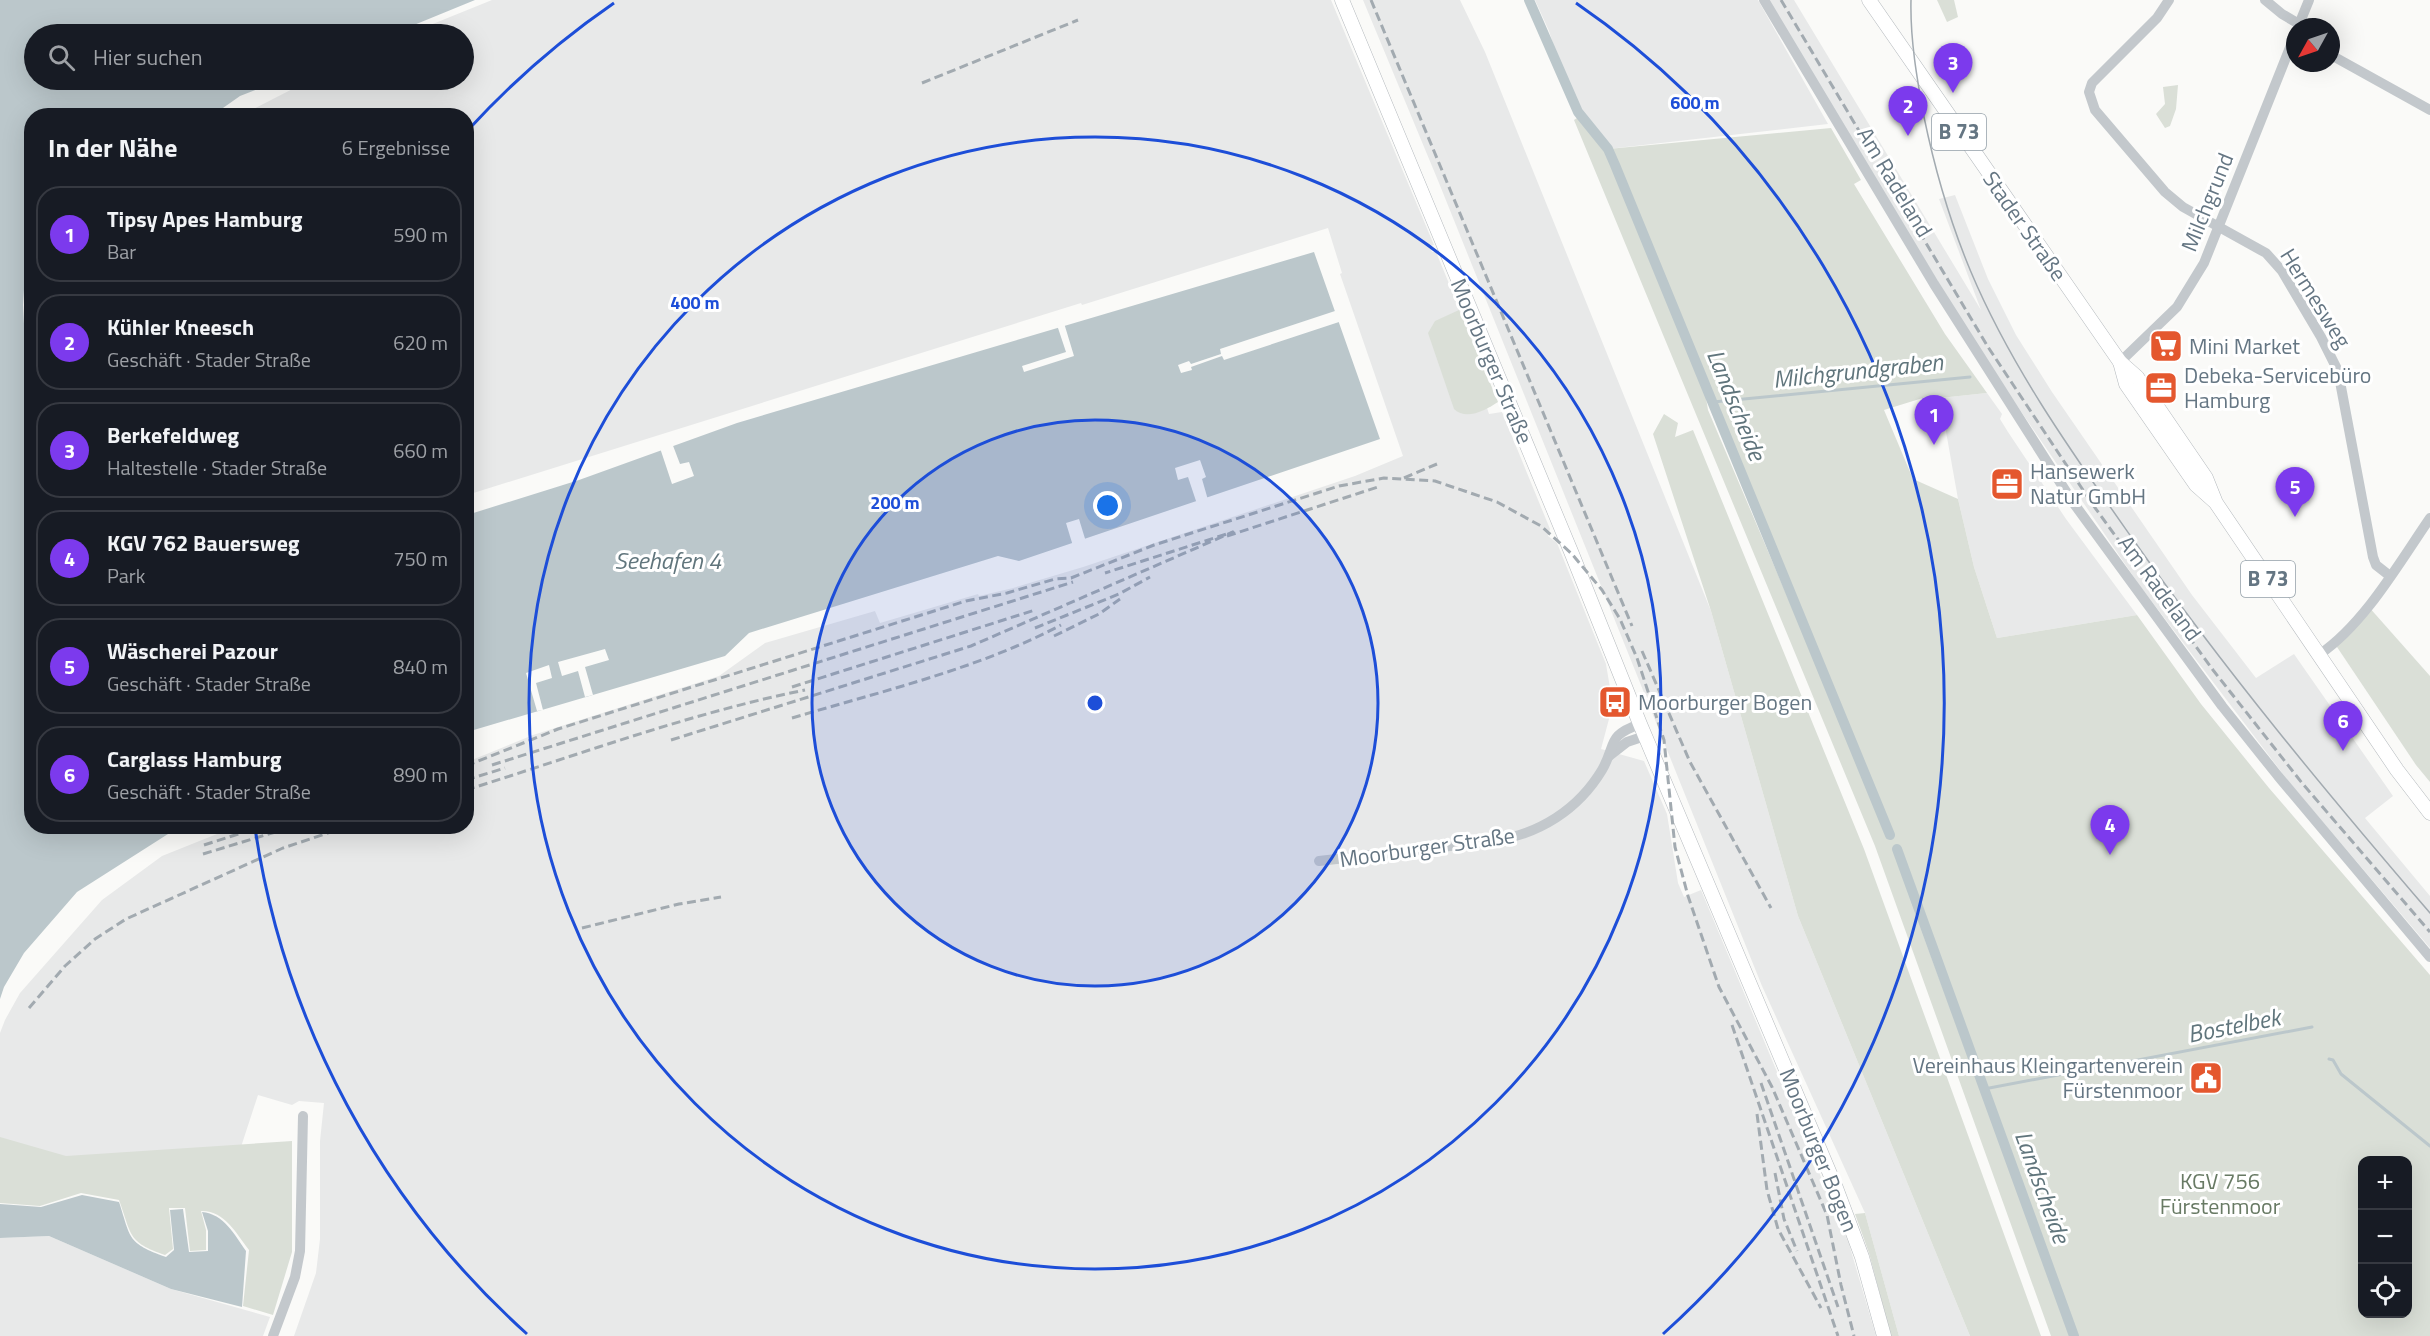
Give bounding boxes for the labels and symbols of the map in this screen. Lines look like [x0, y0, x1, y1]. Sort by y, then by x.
north arrow [2286, 18, 2340, 72]
pin: 3 [1934, 44, 1972, 93]
pin: 2 [1888, 86, 1928, 136]
text: 600 m [1670, 89, 1720, 116]
road number: B 73 [1932, 114, 1986, 150]
street label: Am Radeland [1849, 120, 1941, 244]
street label: Milchgrund [2172, 147, 2242, 257]
street label: Stader Straße [1975, 164, 2075, 288]
street label: Hermesweg [2272, 241, 2360, 355]
street label: Moorburger Straße [1442, 273, 1542, 449]
text: 400 m [670, 289, 720, 316]
supermarket icon: Mini Market [2148, 328, 2184, 364]
place label: Mini Market [2189, 329, 2300, 363]
water label: Milchgrundgraben [1771, 343, 1946, 397]
water label: Landscheide [1698, 344, 1776, 467]
place label: Debeka-Servicebüro Hamburg [2184, 358, 2371, 417]
office icon: Debeka-Servicebüro Hamburg [2143, 370, 2179, 406]
pin: 1 [1914, 396, 1954, 445]
place label: Hansewerk Natur GmbH [2030, 454, 2146, 513]
office icon: Hansewerk Natur GmbH [1989, 466, 2025, 502]
pin: 5 [2276, 468, 2314, 517]
text: 200 m [870, 489, 920, 516]
your location [1093, 491, 1122, 520]
street label: Am Radeland [2110, 528, 2210, 648]
water label: Seehafen 4 [614, 542, 722, 578]
road number: B 73 [2241, 561, 2295, 597]
bus stop icon: Moorburger Bogen [1597, 684, 1633, 720]
place label: Moorburger Bogen [1638, 685, 1812, 719]
centre of rings [1085, 693, 1105, 713]
pin: 6 [2324, 702, 2362, 751]
pin: 4 [2090, 806, 2130, 855]
street label: Moorburger Straße [1337, 818, 1517, 876]
water label: Bostelbek [2184, 998, 2286, 1052]
place label: Vereinhaus Kleingartenverein Fürstenmoor [1913, 1048, 2183, 1107]
public building icon: Vereinhaus Kleingartenverein Fürstenmoor [2188, 1060, 2224, 1096]
street label: Moorburger Bogen [1771, 1063, 1867, 1237]
water label: Landscheide [2006, 1125, 2081, 1250]
park label: KGV 756 Fürstenmoor [2160, 1164, 2281, 1223]

